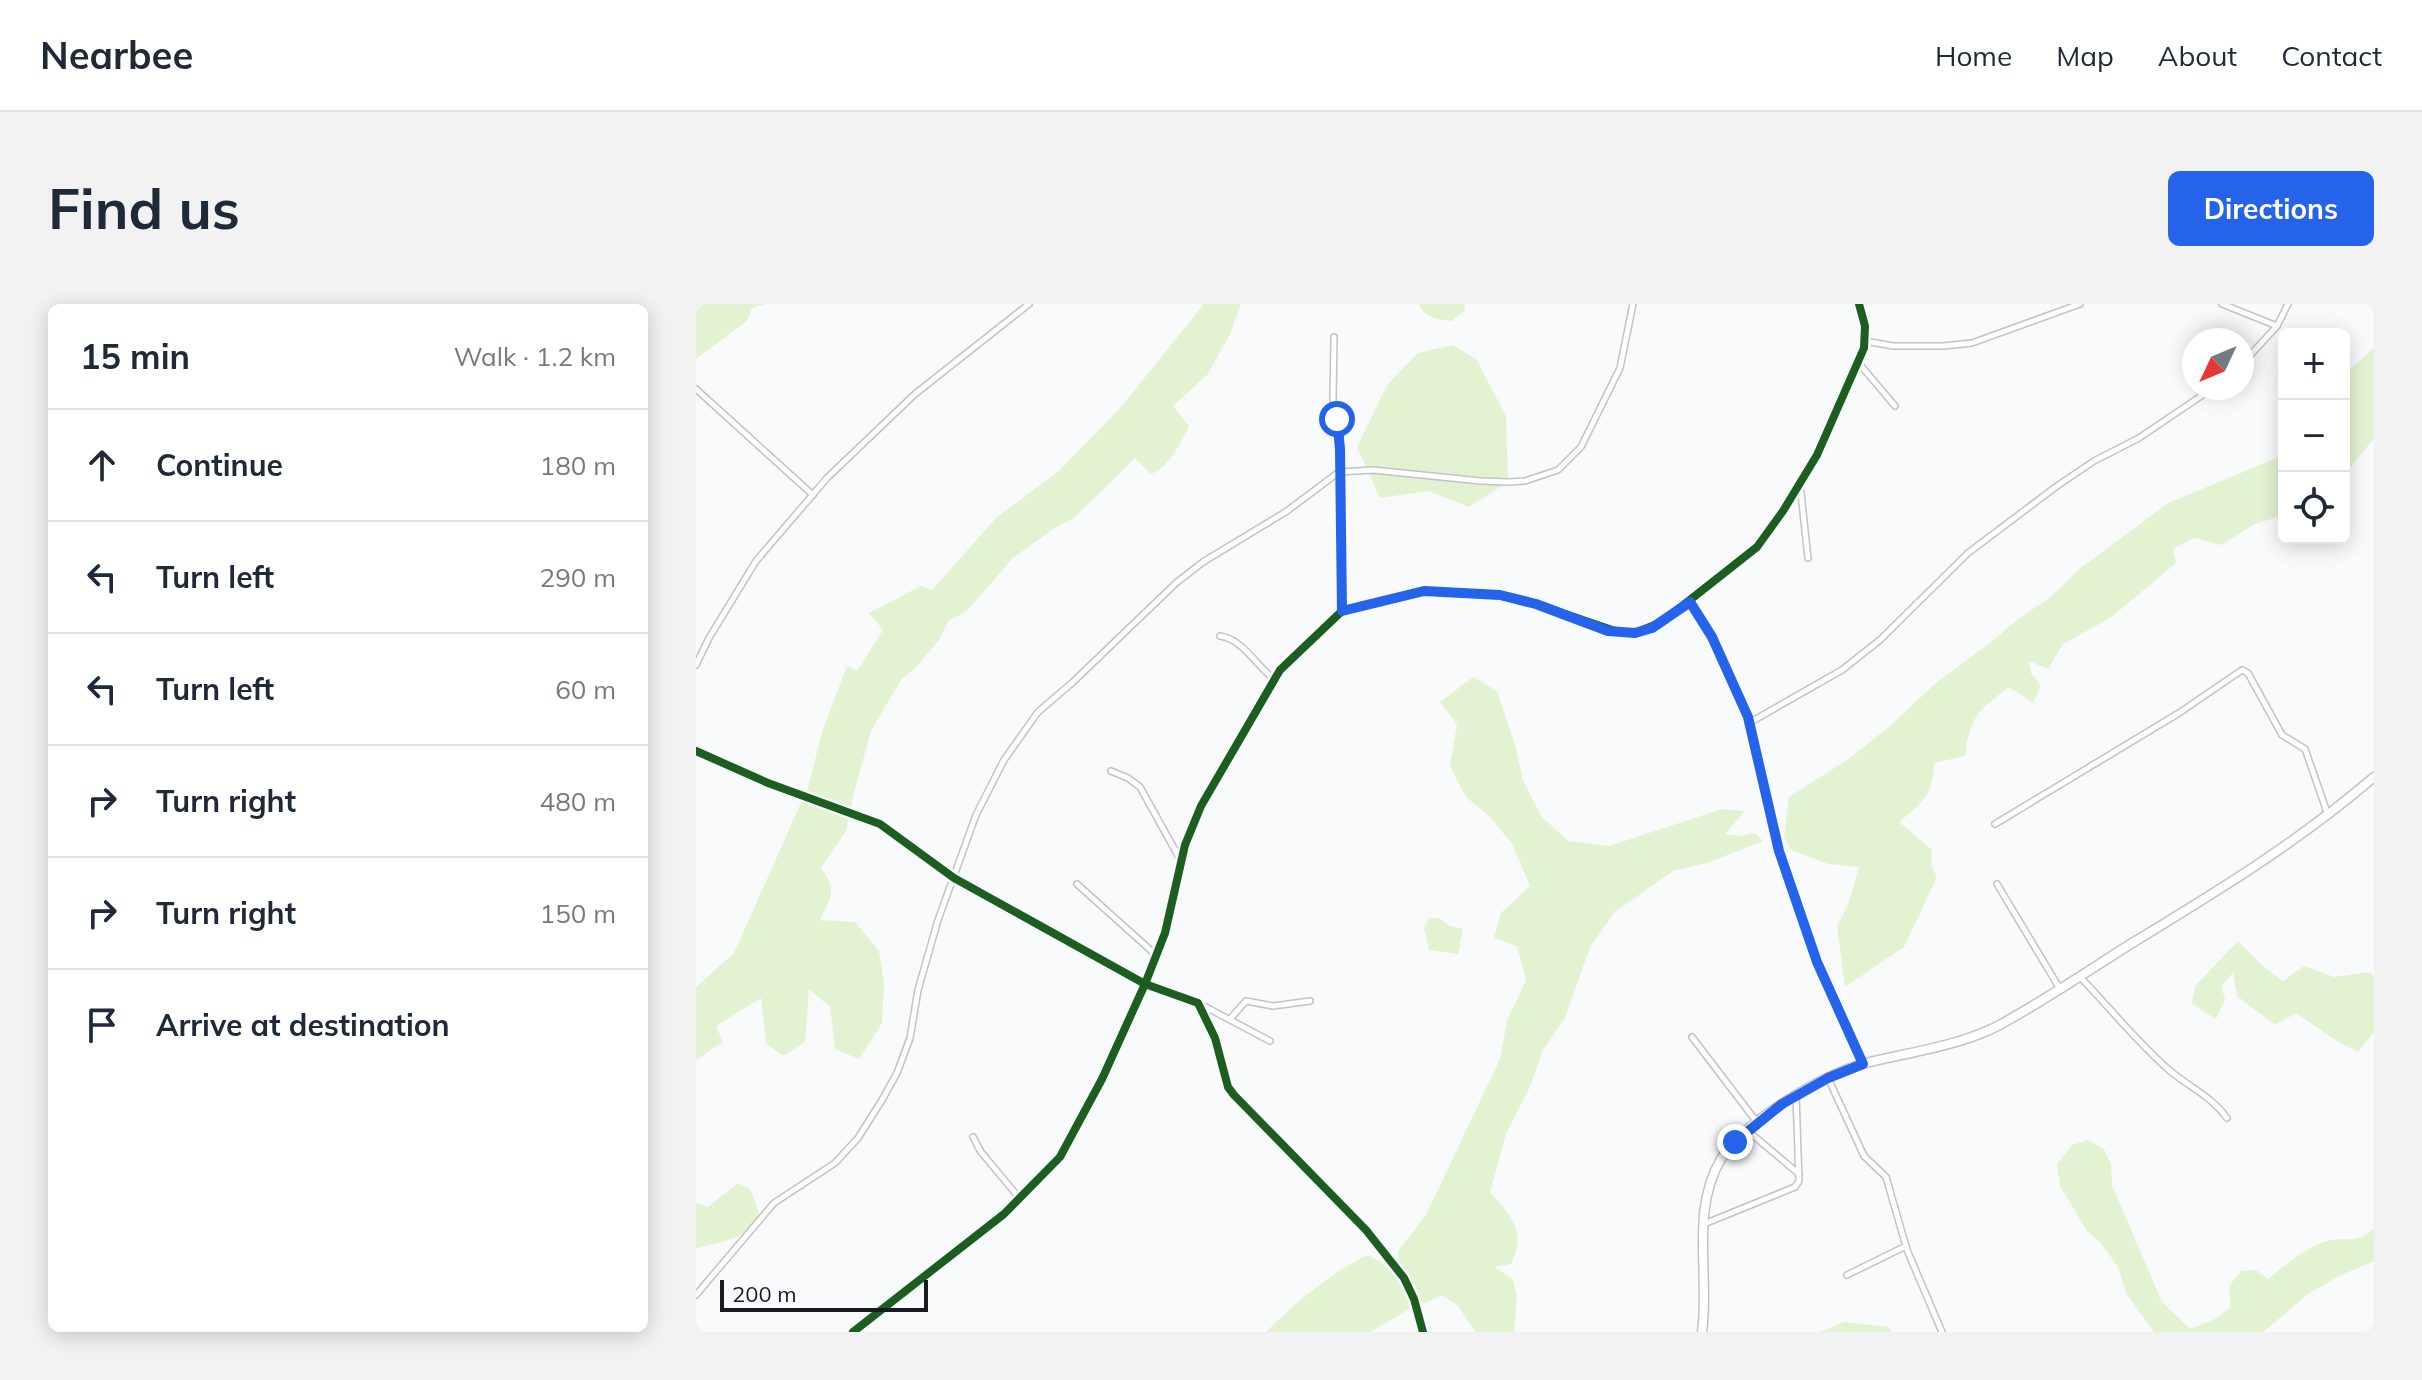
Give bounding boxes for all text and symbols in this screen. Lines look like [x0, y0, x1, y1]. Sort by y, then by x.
text: Nearbee [40, 31, 193, 79]
text: Home [1935, 38, 2012, 73]
text: Map [2056, 38, 2114, 73]
text: About [2158, 38, 2237, 73]
text: Contact [2281, 38, 2382, 73]
button: Directions [2168, 171, 2374, 246]
text: Find us [48, 173, 240, 243]
north arrow [2182, 328, 2254, 400]
map controls [2278, 328, 2350, 544]
button: + [2278, 328, 2350, 400]
text: 15 min [80, 335, 190, 378]
text: Walk · 1.2 km [454, 340, 616, 373]
button: − [2278, 400, 2350, 472]
route start [1319, 401, 1355, 437]
icon: ahead [80, 443, 124, 487]
text: Continue [156, 446, 283, 484]
text: 180 m [540, 449, 616, 482]
button: locate [2278, 472, 2350, 544]
icon: left [80, 555, 124, 599]
text: Turn left [156, 558, 274, 596]
text: 290 m [540, 561, 616, 594]
icon: left [80, 667, 124, 711]
text: Turn left [156, 670, 274, 708]
text: 60 m [555, 673, 616, 706]
icon: right [80, 779, 124, 823]
text: Turn right [156, 782, 296, 820]
text: 480 m [540, 785, 616, 818]
icon: right [80, 891, 124, 935]
text: Turn right [156, 894, 296, 932]
text: 150 m [540, 897, 616, 930]
icon: arrive [80, 1003, 124, 1047]
text: Arrive at destination [156, 1006, 450, 1044]
route end [1717, 1124, 1753, 1160]
scale bar [720, 1276, 928, 1312]
text: 200 m [732, 1280, 797, 1308]

